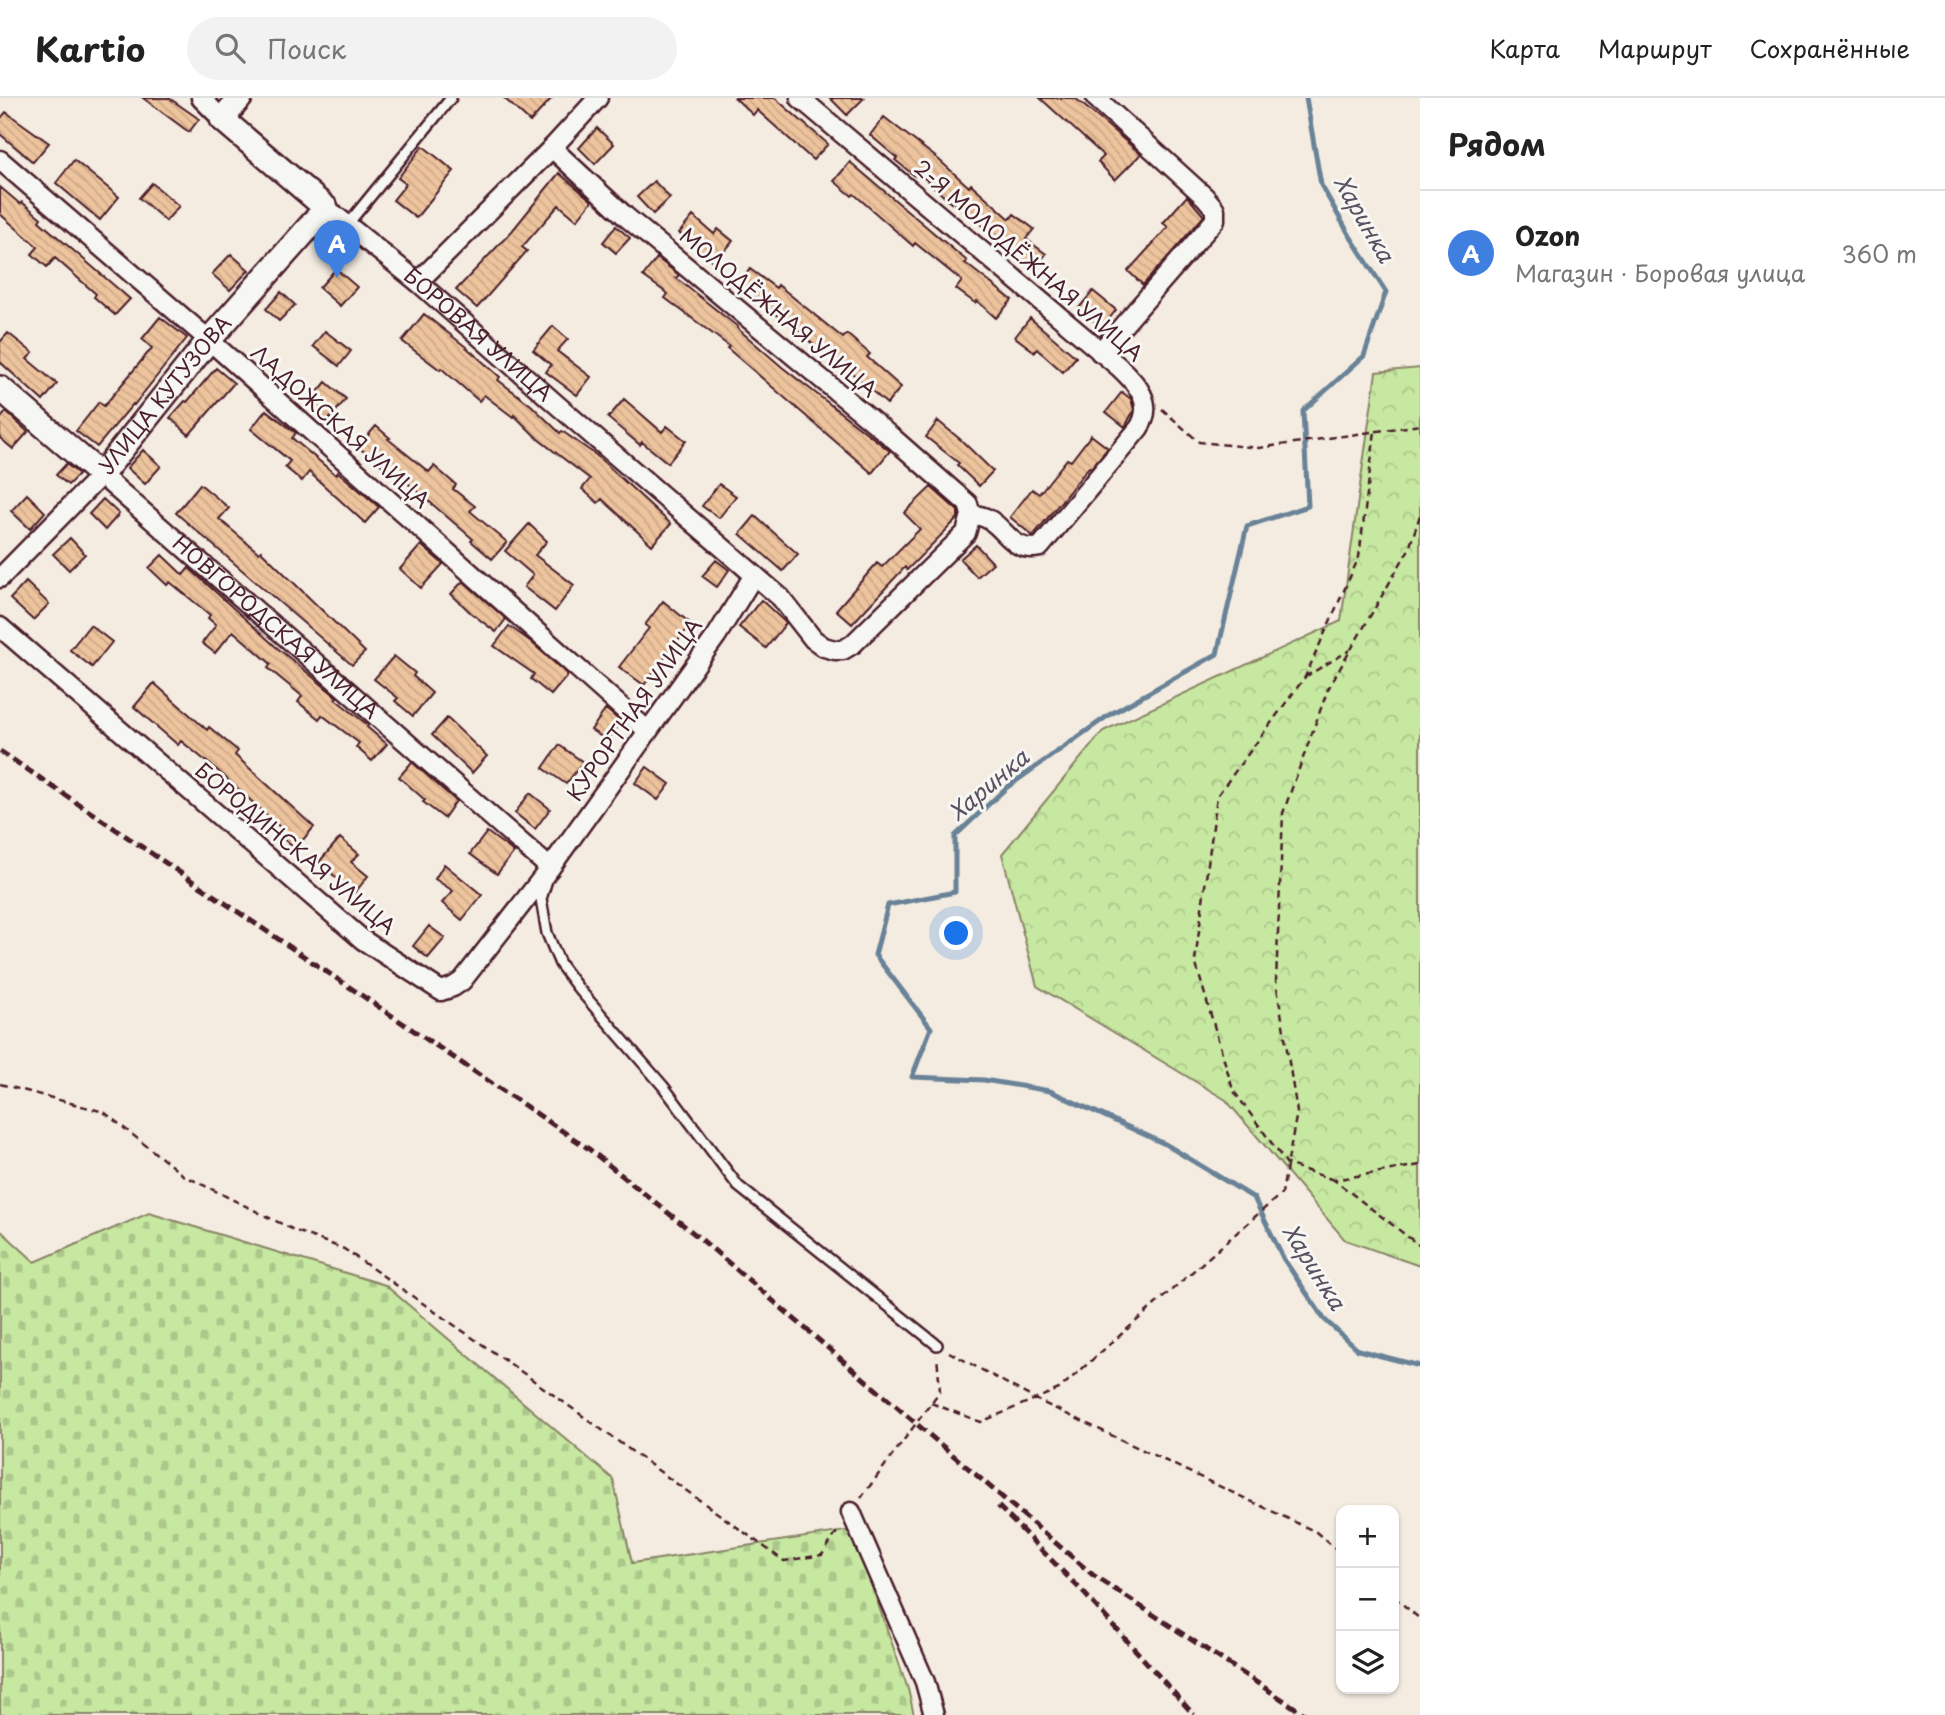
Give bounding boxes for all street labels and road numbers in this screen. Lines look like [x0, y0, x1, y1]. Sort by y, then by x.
street label: 2-Я МОЛОДЁЖНАЯ УЛИЦА [908, 151, 1151, 368]
street label: МОЛОДЁЖНАЯ УЛИЦА [673, 219, 885, 404]
street label: БОРОВАЯ УЛИЦА [398, 259, 561, 408]
street label: УЛИЦА КУТУЗОВА [90, 307, 238, 480]
street label: ЛАДОЖСКАЯ УЛИЦА [245, 336, 438, 515]
street label: НОВГОРОДСКАЯ УЛИЦА [166, 527, 387, 725]
street label: КУРОРТНАЯ УЛИЦА [558, 611, 709, 807]
street label: БОРОДИНСКАЯ УЛИЦА [189, 754, 404, 941]

